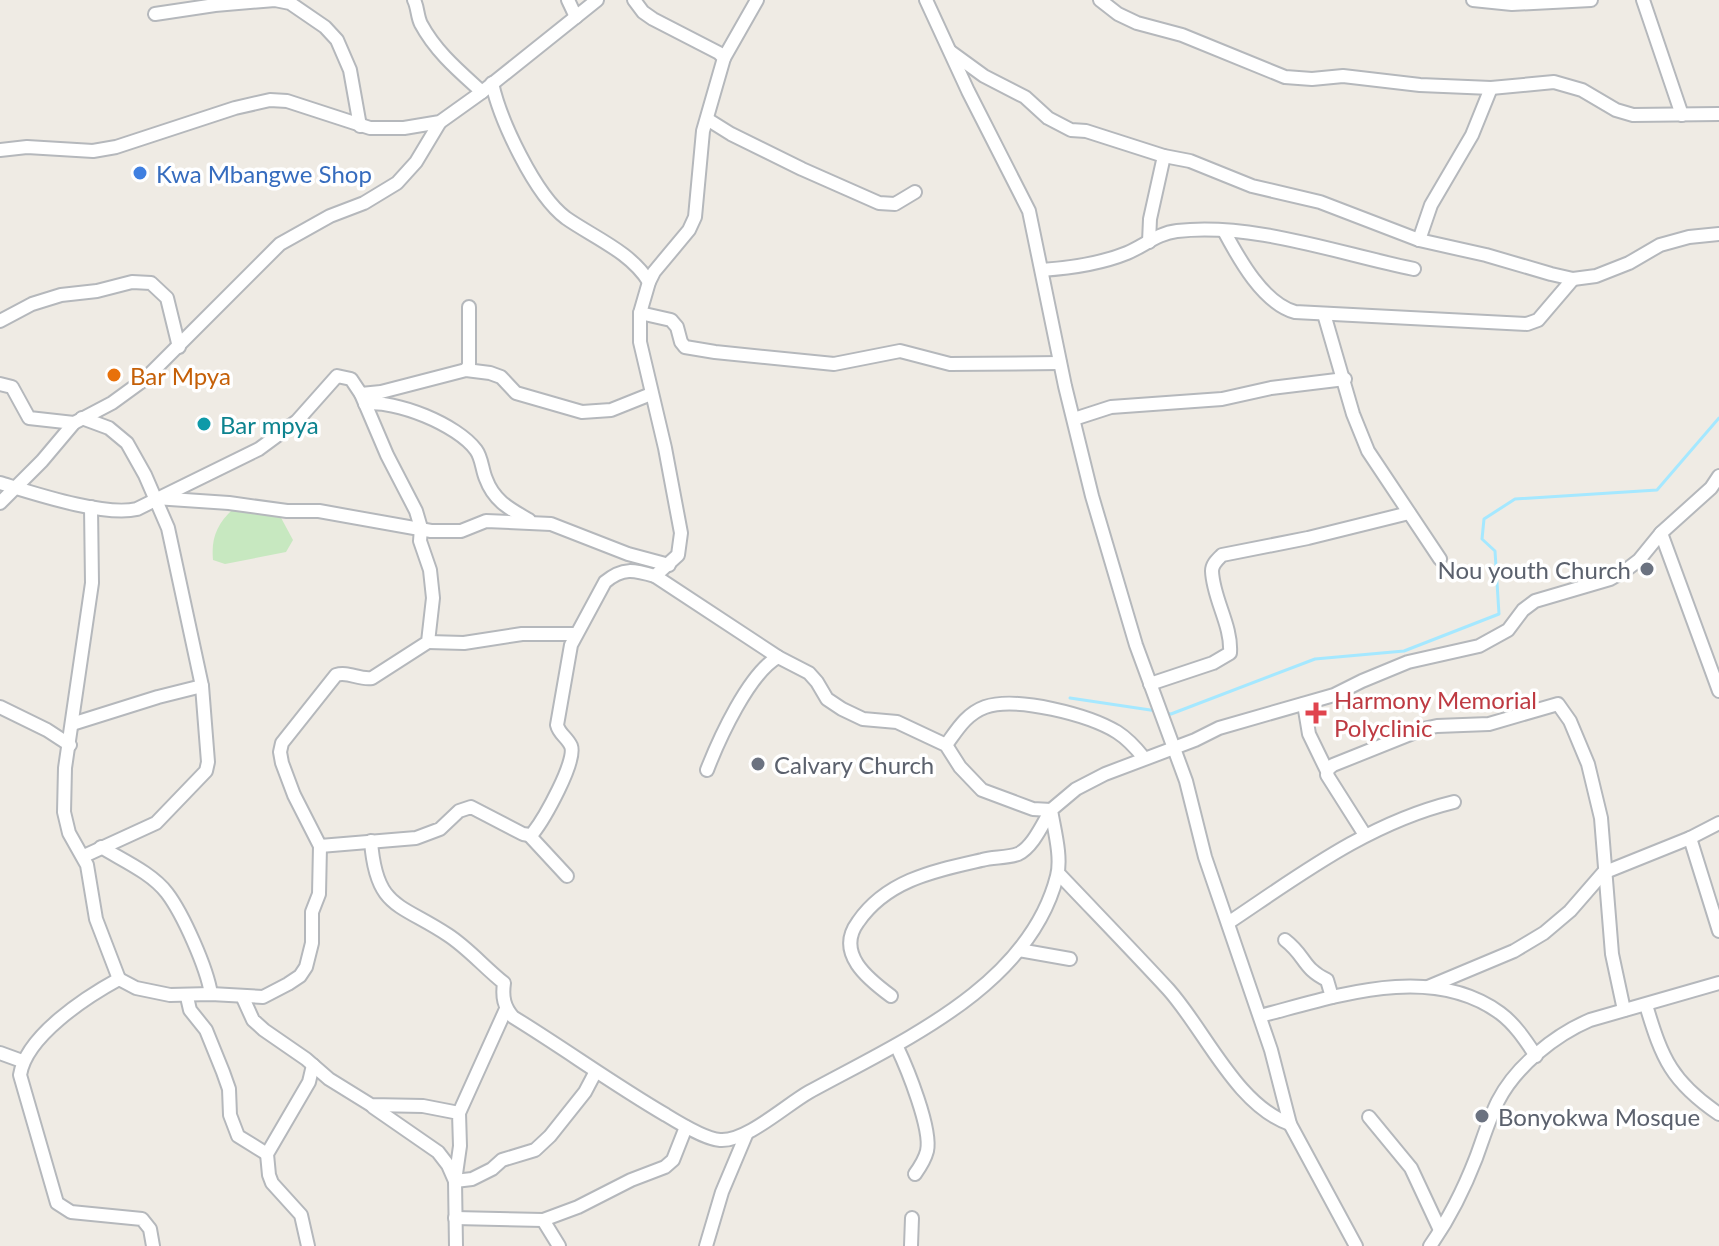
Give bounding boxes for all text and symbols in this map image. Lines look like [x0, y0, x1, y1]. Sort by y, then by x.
place label: Kwa Mbangwe Shop [156, 159, 372, 188]
marker: Kwa Mbangwe Shop [131, 164, 149, 182]
place label: Bar Mpya [130, 361, 231, 390]
marker: Bar Mpya [105, 366, 123, 384]
place label: Bar mpya [220, 410, 319, 439]
marker: Bar mpya [195, 415, 213, 433]
place label: Nou youth Church [1437, 555, 1631, 584]
marker: Nou youth Church [1638, 560, 1656, 578]
place label: Harmony Memorial Polyclinic [1334, 685, 1537, 742]
marker: Harmony Memorial Polyclinic [1305, 702, 1327, 724]
place label: Calvary Church [774, 750, 934, 779]
marker: Calvary Church [749, 755, 767, 773]
place label: Bonyokwa Mosque [1498, 1102, 1700, 1131]
marker: Bonyokwa Mosque [1473, 1107, 1491, 1125]

